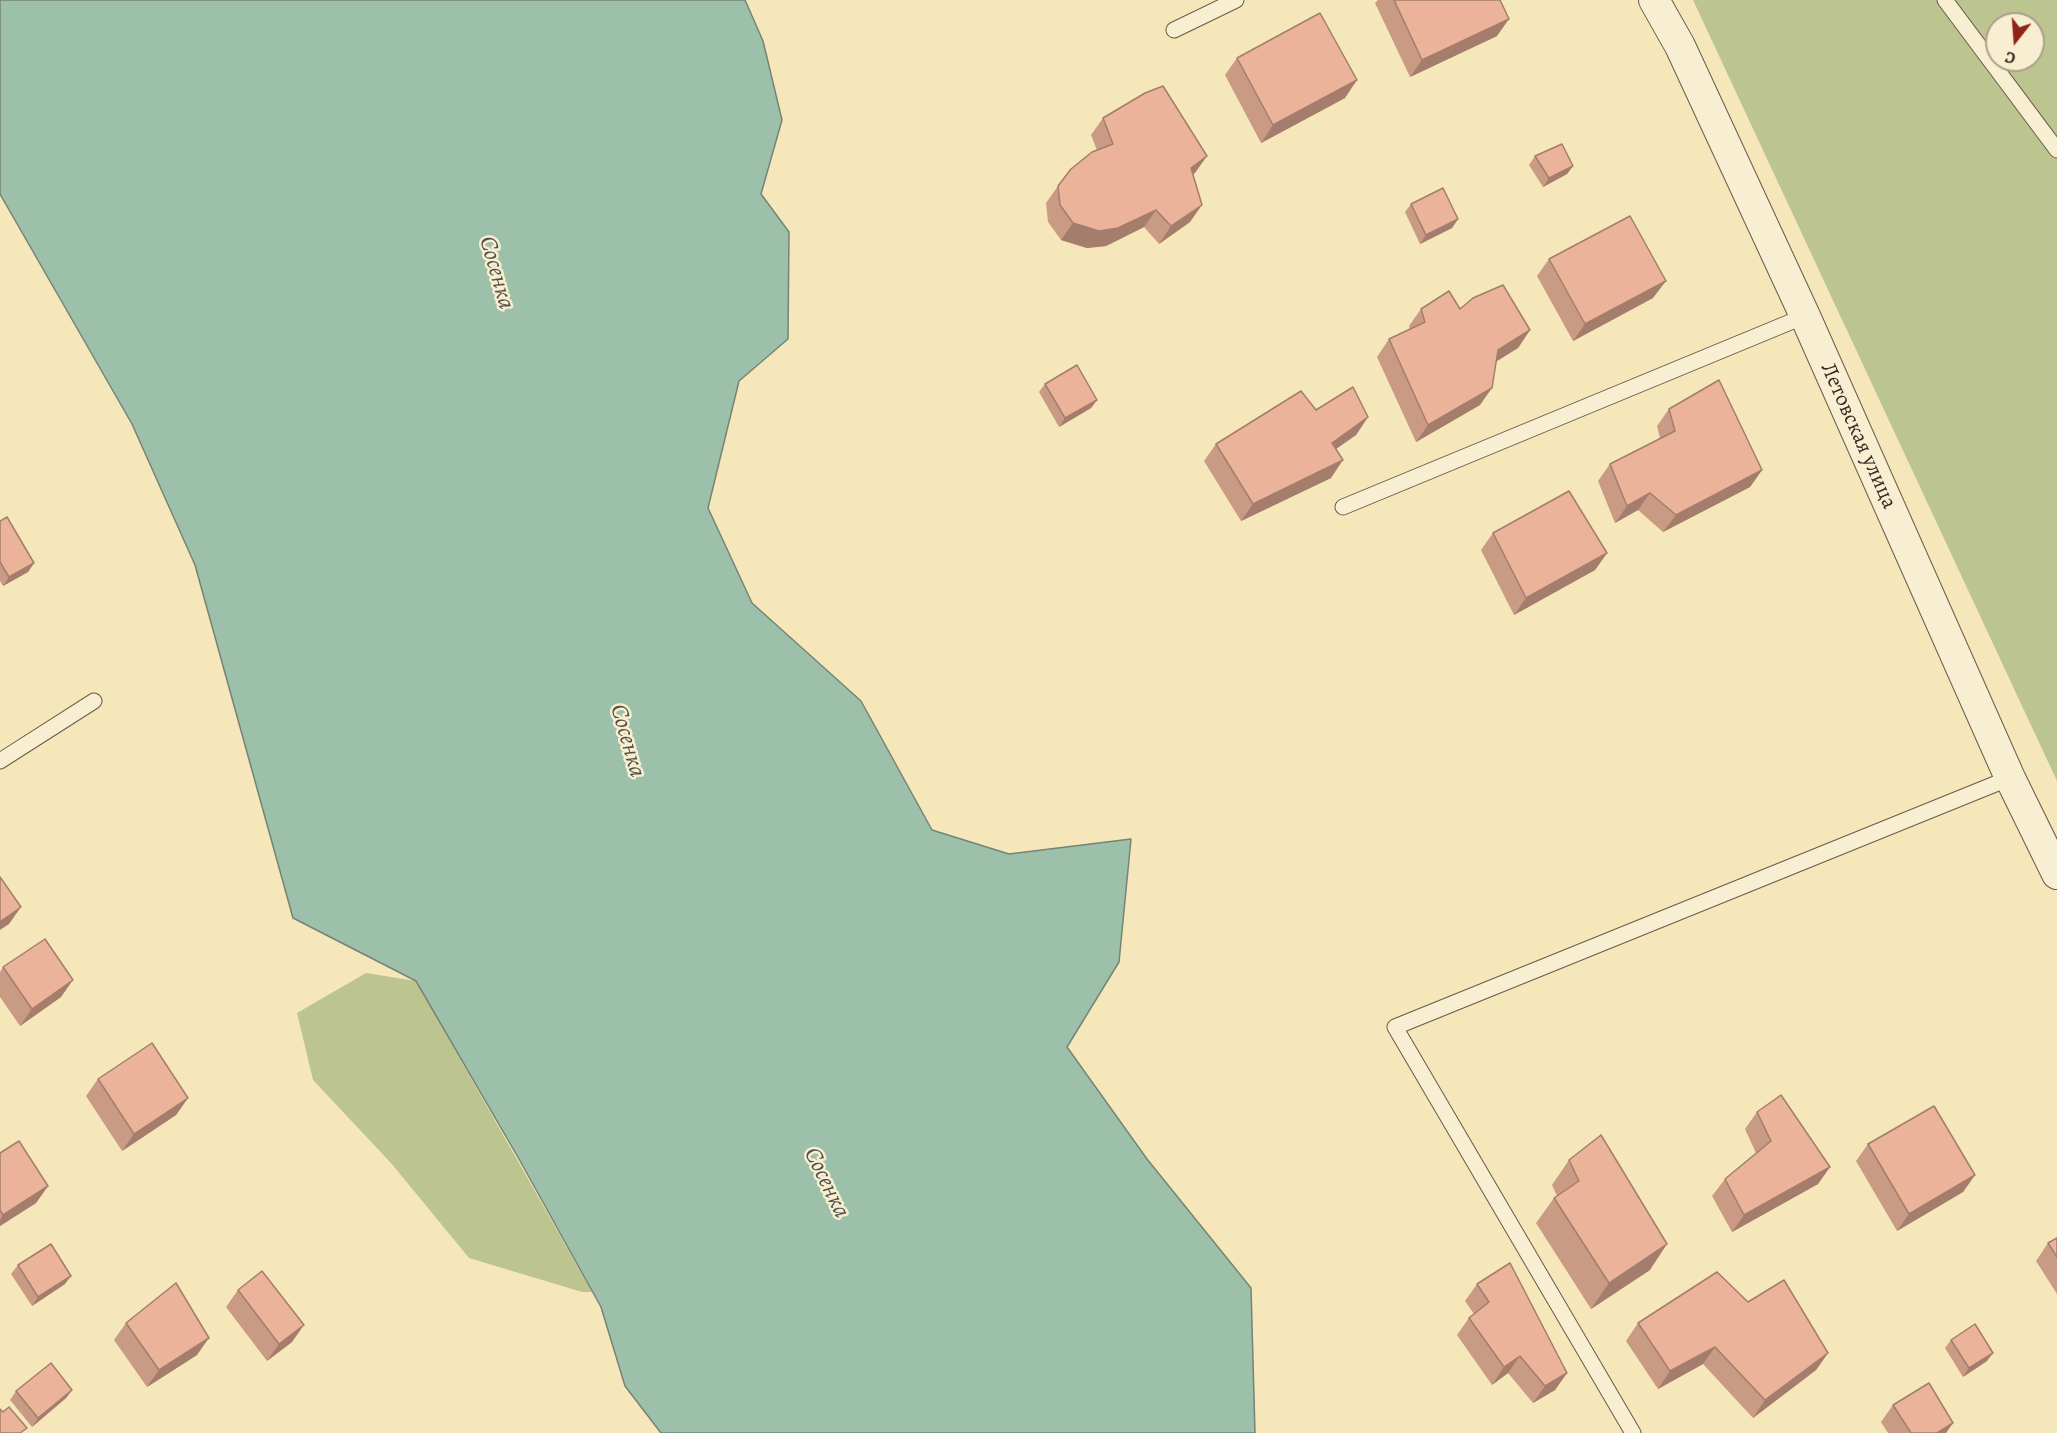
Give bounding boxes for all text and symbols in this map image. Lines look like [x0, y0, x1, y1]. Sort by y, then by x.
north arrow [1985, 12, 2045, 72]
text: С [2002, 45, 2018, 69]
water label: Сосенка [472, 233, 520, 313]
street label: Летовская улица [1814, 359, 1902, 513]
water label: Сосенка [603, 701, 651, 781]
water label: Сосенка [797, 1143, 855, 1223]

